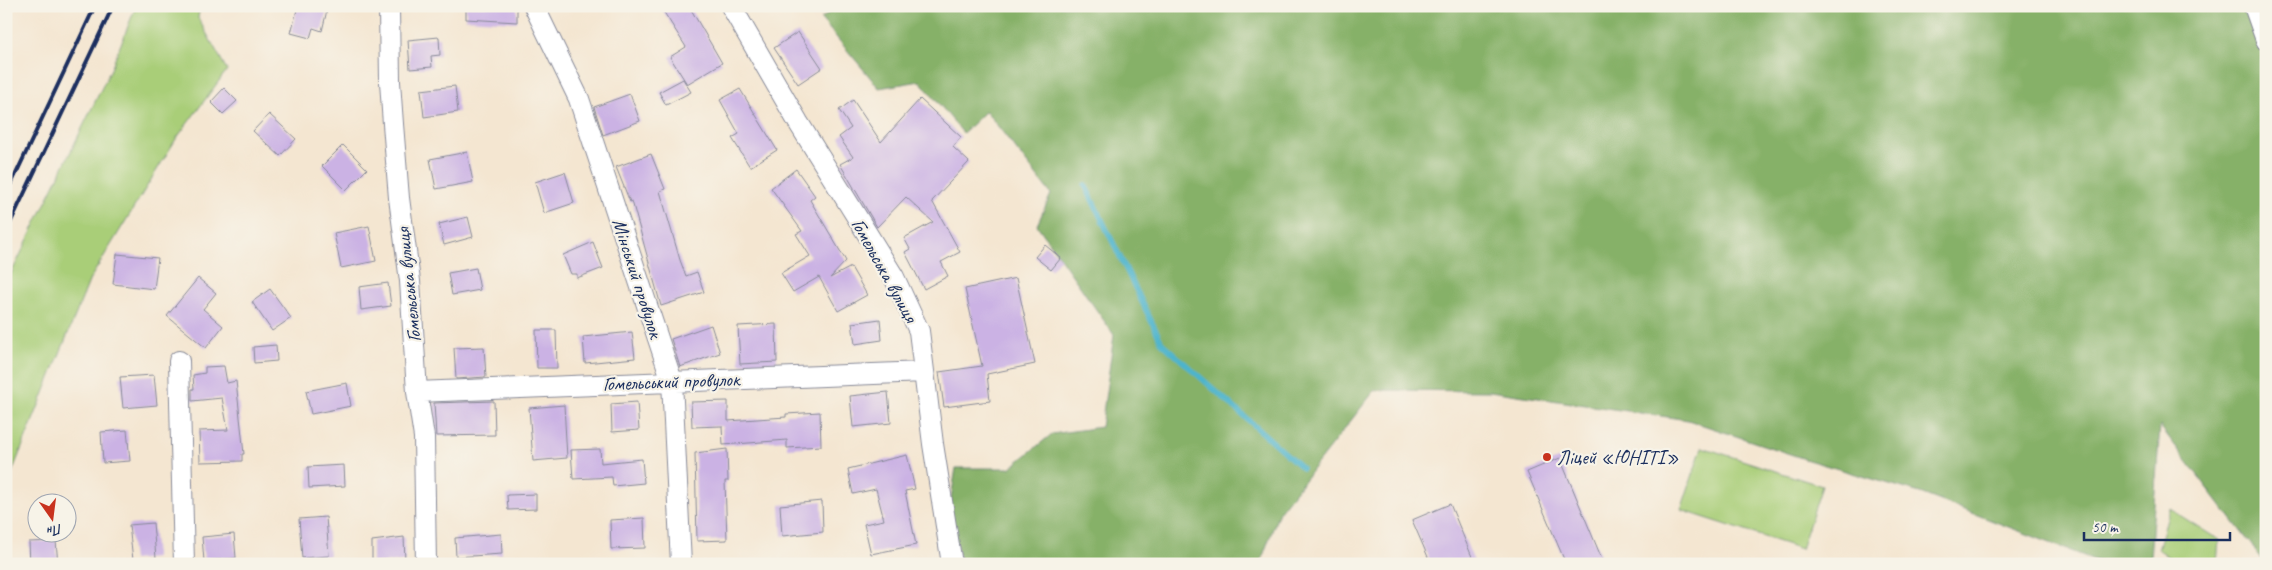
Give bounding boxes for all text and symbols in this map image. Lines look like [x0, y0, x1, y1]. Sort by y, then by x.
street label: Гомельська вулиця [846, 214, 924, 328]
street label: Мінський провулок [606, 215, 669, 343]
street label: Гомельська вулиця [390, 224, 427, 343]
street label: Гомельський провулок [602, 367, 741, 396]
place label: Ліцей «ЮНІТІ» [1557, 445, 1679, 470]
marker: Ліцей «ЮНІТІ» [1541, 451, 1553, 463]
north arrow [28, 492, 78, 542]
scale bar [2084, 510, 2231, 542]
text: 50 m [2092, 518, 2119, 537]
text: Пн [45, 520, 64, 540]

